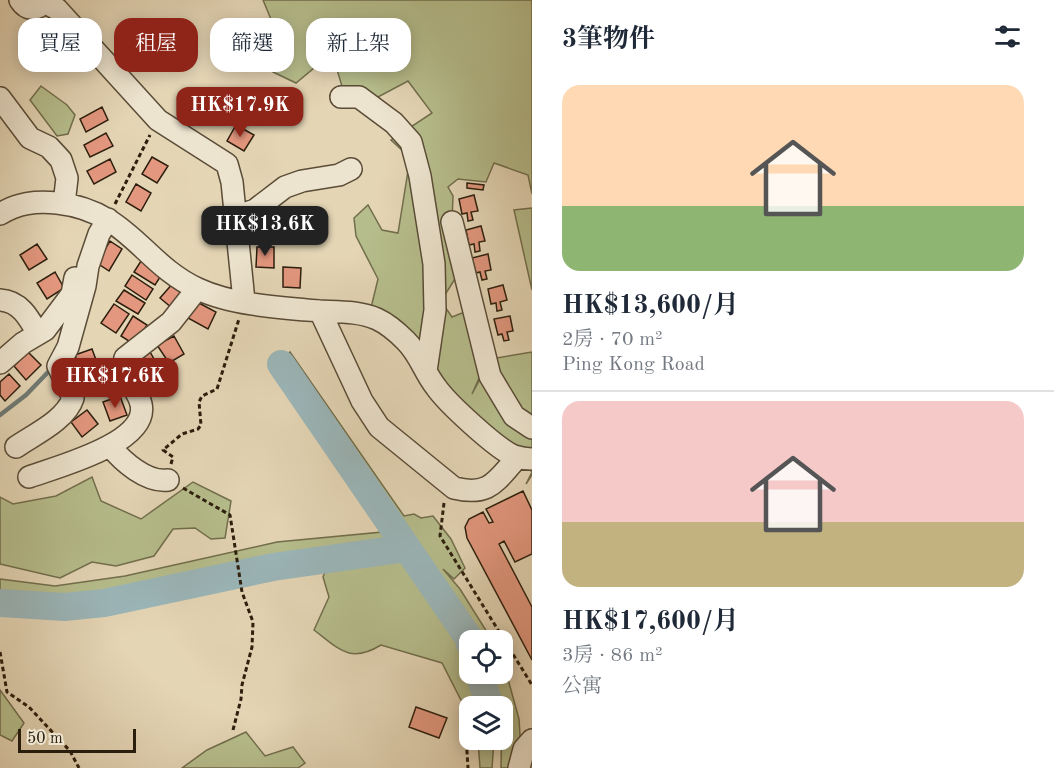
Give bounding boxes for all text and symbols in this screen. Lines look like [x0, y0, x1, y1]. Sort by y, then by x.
chip: 買屋 [18, 18, 102, 72]
chip: 租屋 [114, 18, 198, 72]
chip: 篩選 [210, 18, 294, 72]
chip: 新上架 [306, 18, 411, 72]
icon: filters [991, 20, 1024, 53]
text: 3筆物件 [562, 27, 655, 53]
pin: HK$17.9K [178, 87, 302, 138]
text: HK$17.9K [190, 96, 290, 116]
icon: home [739, 124, 847, 232]
pin: HK$13.6K [203, 206, 327, 257]
text: HK$13.6K [215, 215, 315, 235]
text: HK$13,600/月 [562, 293, 739, 319]
text: 2房 · 70 m² [562, 330, 663, 350]
text: Ping Kong Road [562, 355, 705, 375]
pin: HK$17.6K [53, 358, 177, 409]
text: HK$17.6K [65, 367, 165, 387]
icon: home [739, 440, 847, 548]
text: HK$17,600/月 [562, 609, 739, 635]
map controls [459, 630, 513, 750]
button: locate [459, 630, 513, 684]
text: 3房 · 86 m² [562, 646, 663, 666]
text: 公寓 [562, 677, 602, 697]
button: layers [459, 696, 513, 750]
scale bar [18, 726, 136, 754]
text: 50 m [27, 731, 63, 747]

